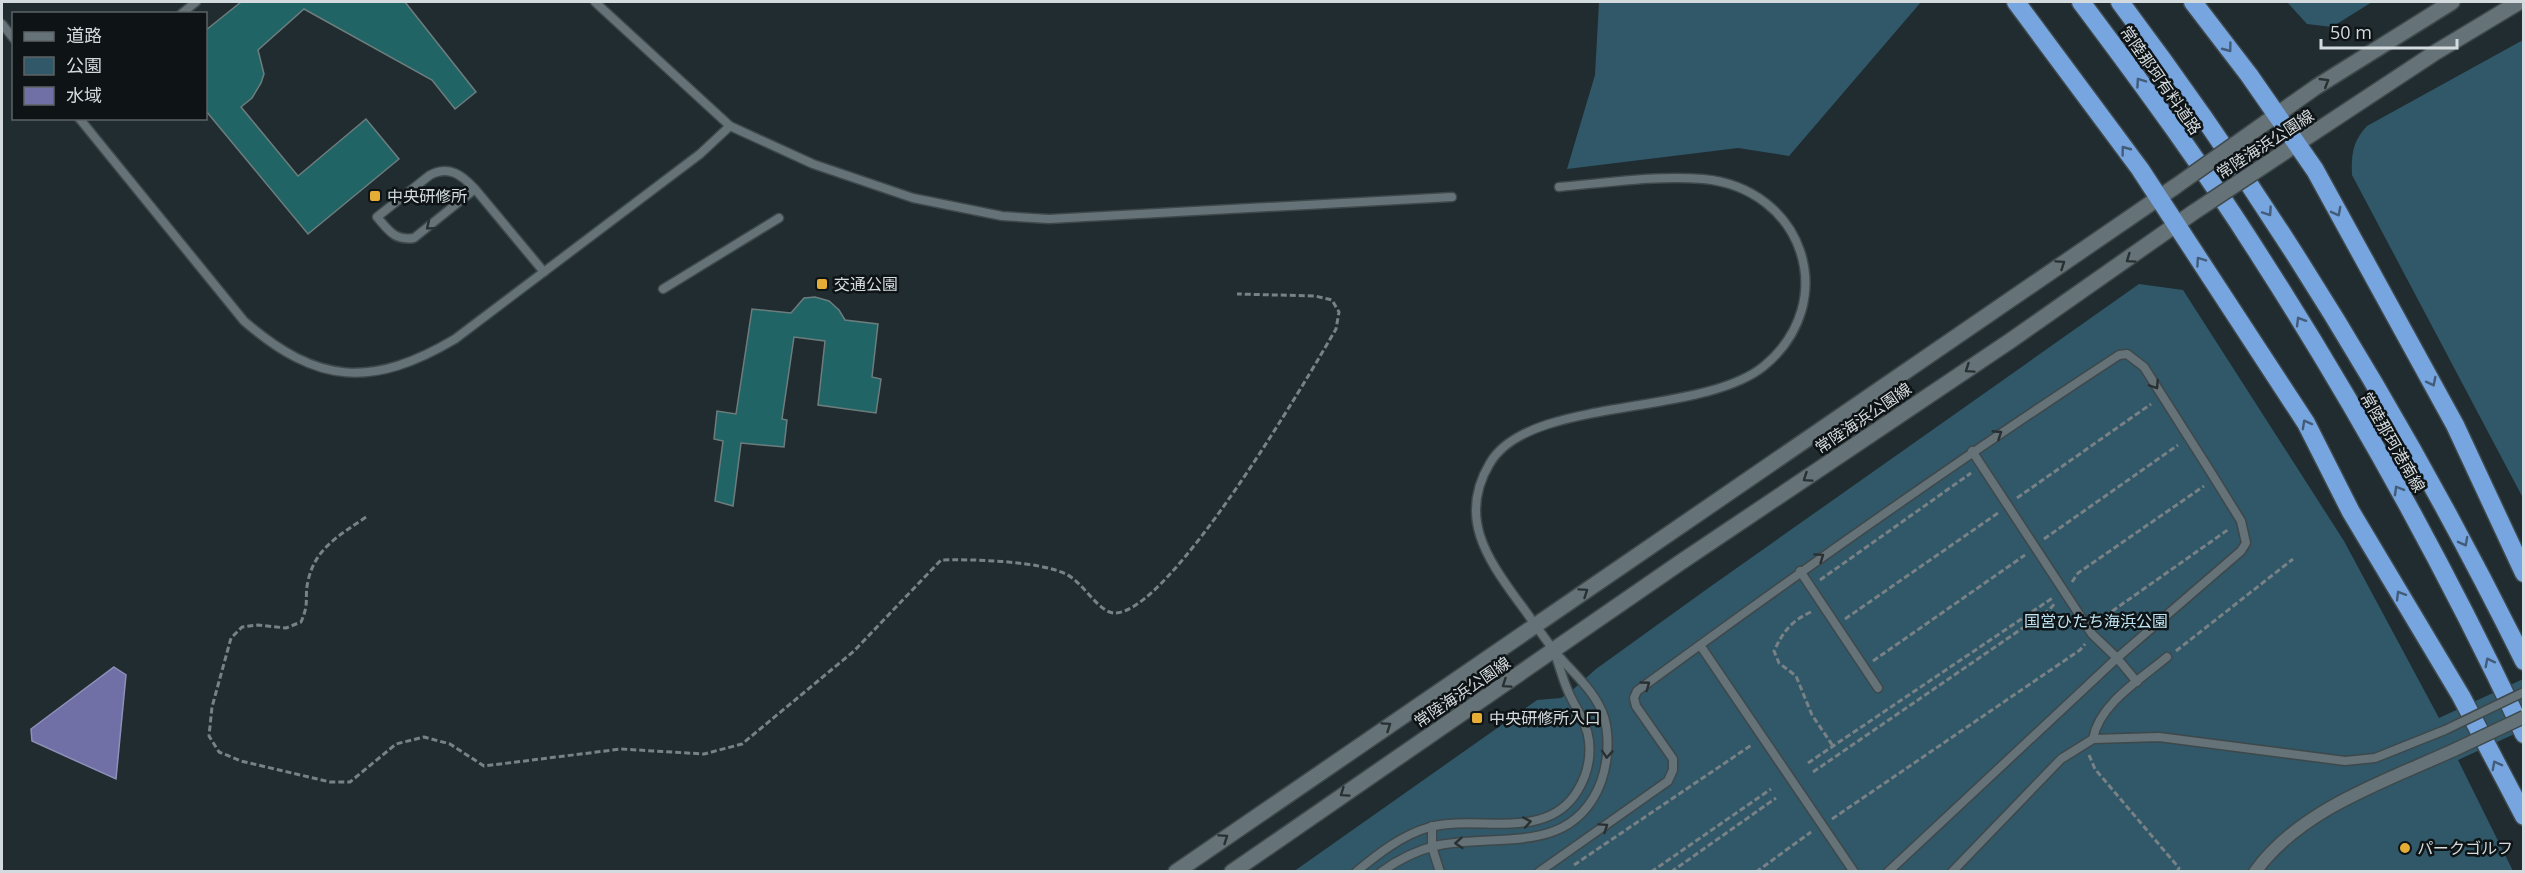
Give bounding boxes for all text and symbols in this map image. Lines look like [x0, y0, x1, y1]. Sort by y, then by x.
legend [12, 12, 207, 120]
scale bar [2321, 12, 2458, 50]
text: 50 m [2330, 20, 2372, 44]
street label: 常陸那珂有料道路 [2115, 21, 2207, 139]
text: 道路 [66, 23, 102, 47]
one-way arrow [2221, 41, 2232, 52]
text: 公園 [66, 53, 102, 77]
one-way arrow [2319, 77, 2329, 89]
one-way arrow [2136, 78, 2147, 89]
text: 水域 [66, 83, 102, 107]
street label: 常陸海浜公園線 [2212, 104, 2318, 184]
one-way arrow [2121, 146, 2132, 157]
place label: 中央研修所 [387, 185, 467, 207]
marker: 中央研修所 [368, 189, 382, 203]
one-way arrow [2261, 205, 2272, 216]
one-way arrow [2330, 206, 2341, 216]
one-way arrow [425, 218, 436, 229]
one-way arrow [2125, 252, 2136, 263]
one-way arrow [2196, 256, 2207, 267]
one-way arrow [2055, 260, 2066, 271]
place label: 交通公園 [834, 273, 898, 295]
marker: 交通公園 [815, 277, 829, 291]
one-way arrow [2295, 317, 2307, 327]
one-way arrow [1965, 362, 1976, 373]
one-way arrow [2425, 376, 2436, 387]
street label: 常陸海浜公園線 [1810, 378, 1916, 458]
one-way arrow [2147, 379, 2159, 389]
street label: 常陸那珂港南線 [2355, 388, 2431, 496]
one-way arrow [2302, 420, 2313, 431]
one-way arrow [1991, 430, 2002, 441]
one-way arrow [1803, 470, 1813, 482]
one-way arrow [2394, 486, 2405, 496]
one-way arrow [2457, 536, 2468, 546]
one-way arrow [1814, 553, 1825, 564]
one-way arrow [1577, 588, 1588, 599]
one-way arrow [2396, 591, 2408, 601]
park label: 国営ひたち海浜公園 [2024, 610, 2168, 632]
street label: 常陸海浜公園線 [1409, 652, 1515, 732]
one-way arrow [2485, 658, 2496, 668]
one-way arrow [1501, 677, 1512, 688]
one-way arrow [1639, 681, 1650, 692]
place label: 中央研修所入口 [1489, 707, 1601, 729]
marker: 中央研修所入口 [1470, 711, 1484, 725]
one-way arrow [1381, 722, 1392, 733]
one-way arrow [1600, 750, 1613, 759]
one-way arrow [2492, 760, 2504, 771]
one-way arrow [1340, 786, 1351, 797]
one-way arrow [1522, 816, 1532, 829]
one-way arrow [1598, 823, 1609, 834]
one-way arrow [1217, 834, 1228, 845]
one-way arrow [1454, 836, 1463, 849]
place label: パークゴルフ [2417, 837, 2513, 859]
marker: パークゴルフ [2398, 841, 2412, 855]

